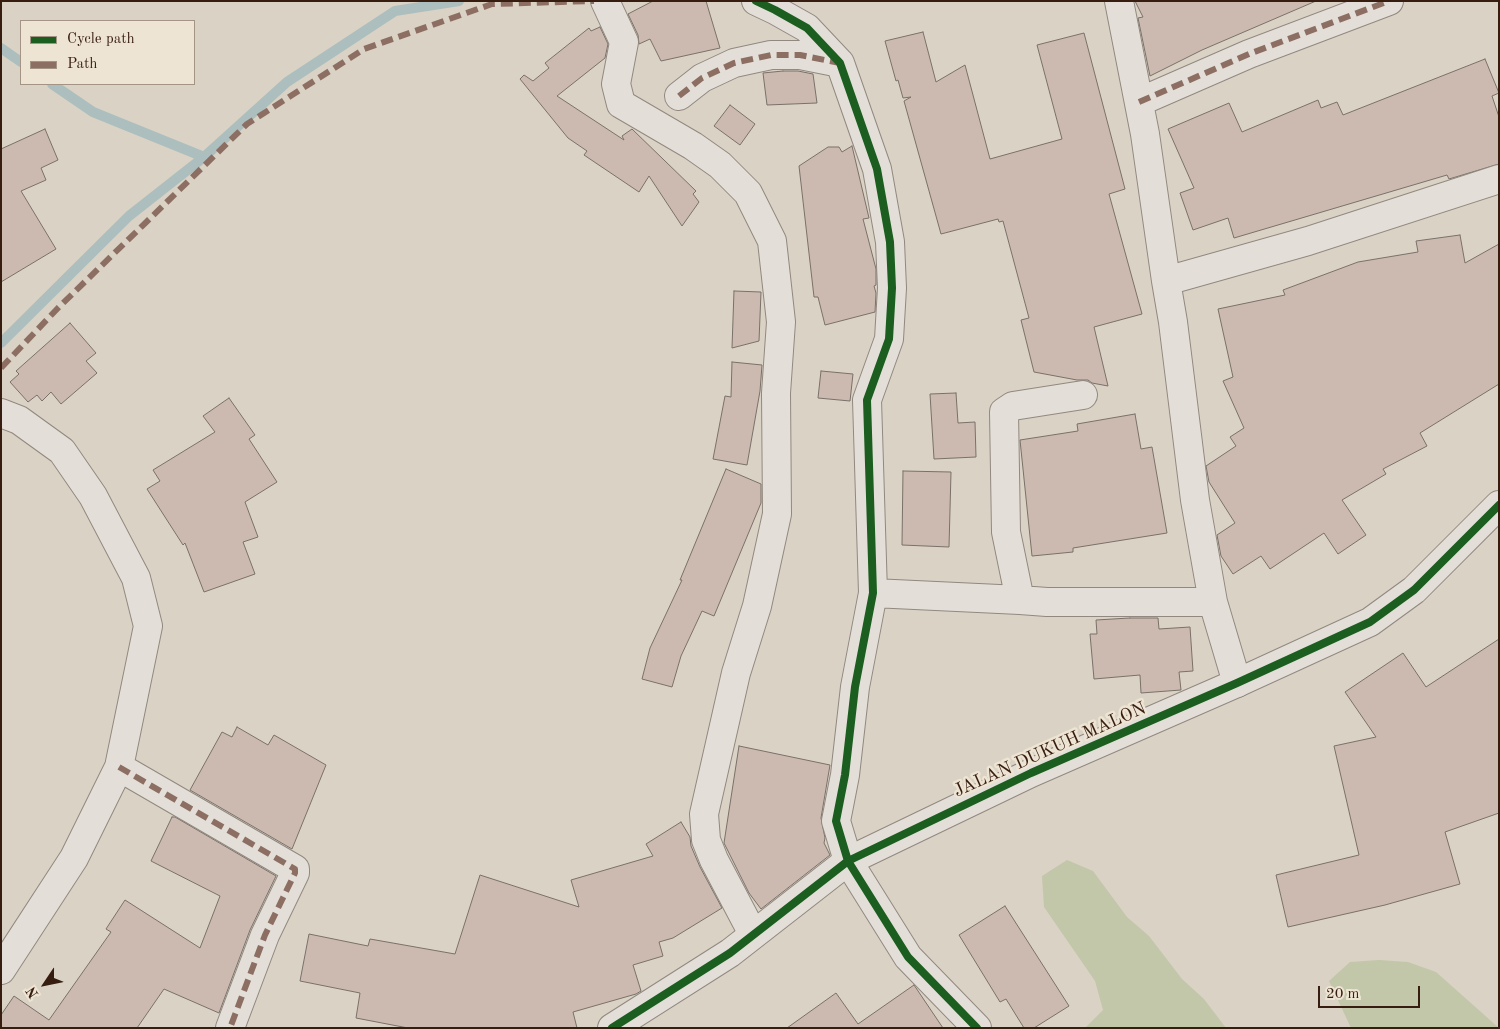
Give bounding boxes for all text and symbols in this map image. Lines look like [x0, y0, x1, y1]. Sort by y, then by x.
legend [20, 20, 195, 85]
text: Cycle path [67, 32, 135, 47]
text: Path [67, 57, 97, 72]
street label: JALAN DUKUH MALON [950, 698, 1150, 802]
north arrow [20, 959, 70, 1009]
scale bar [1320, 976, 1422, 1008]
text: N [24, 984, 41, 1001]
text: 20 m [1326, 987, 1360, 1002]

